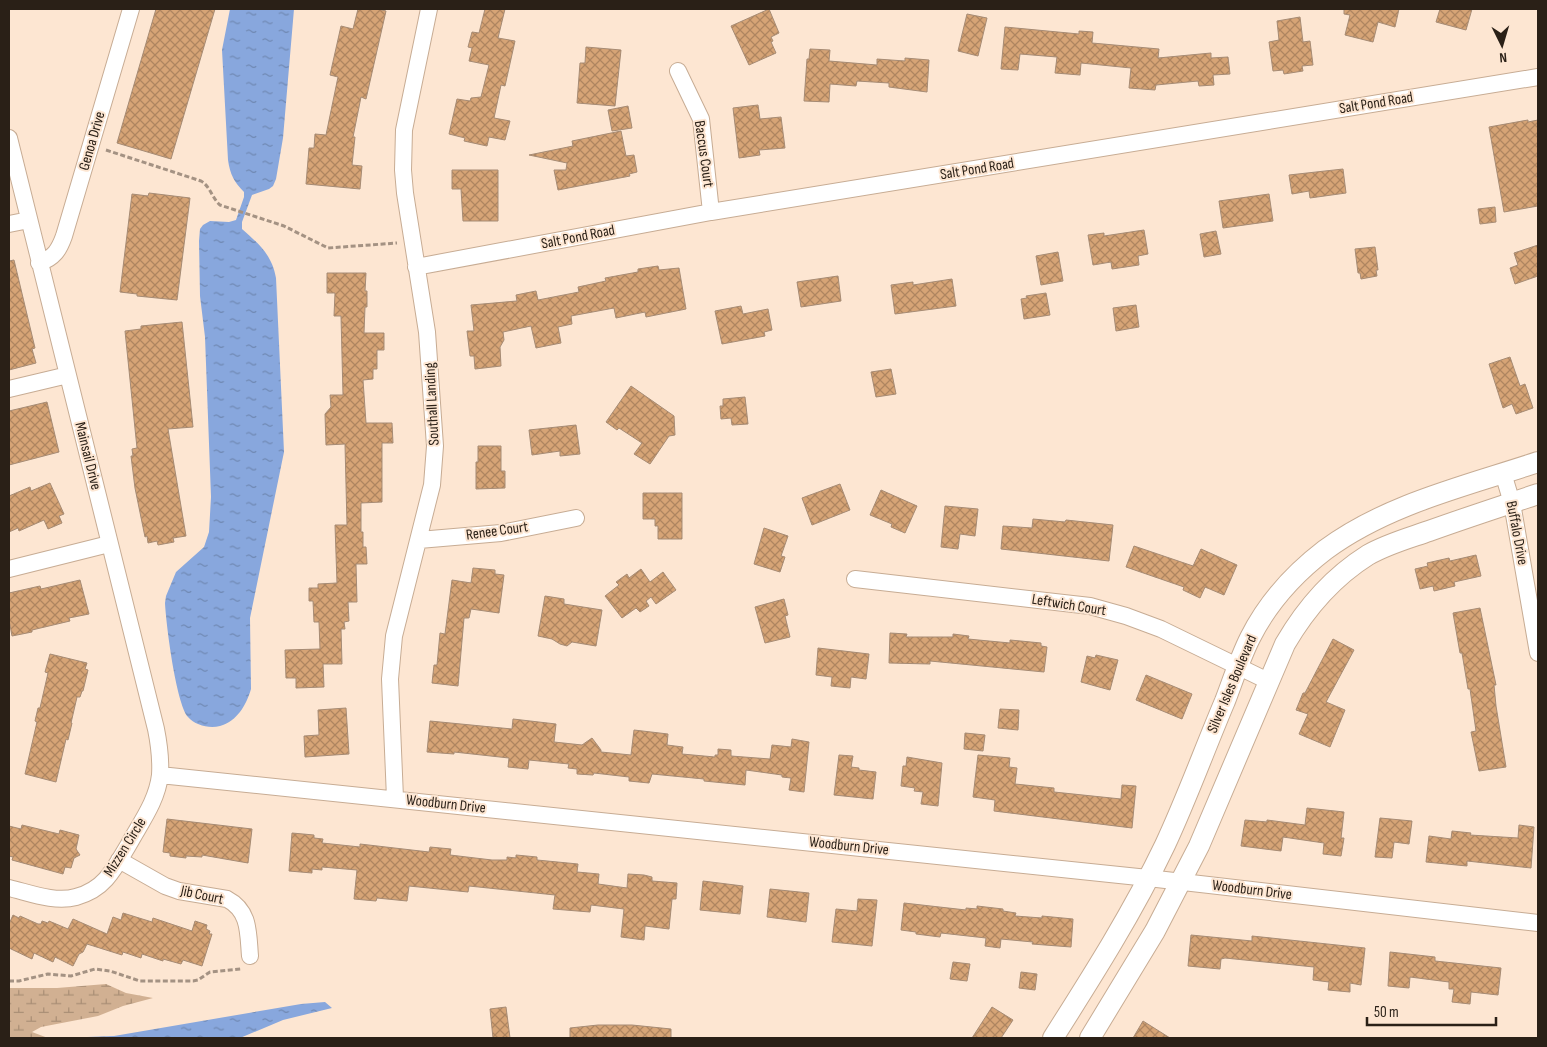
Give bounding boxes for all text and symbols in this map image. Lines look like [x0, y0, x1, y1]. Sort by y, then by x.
north arrow [1477, 20, 1527, 70]
text: N [1499, 49, 1508, 66]
street label: Salt Pond Road [1338, 88, 1414, 118]
street label: Genoa Drive [75, 109, 109, 173]
street label: Baccus Court [690, 119, 718, 189]
street label: Salt Pond Road [939, 154, 1015, 184]
street label: Salt Pond Road [540, 221, 616, 253]
street label: Southall Landing [420, 362, 444, 446]
street label: Mainsail Drive [70, 420, 106, 492]
street label: Buffalo Drive [1501, 499, 1533, 567]
street label: Renee Court [465, 517, 530, 545]
street label: Leftwich Court [1030, 590, 1108, 620]
street label: Silver Isles Boulevard [1203, 632, 1261, 736]
street label: Woodburn Drive [405, 790, 487, 818]
street label: Mizzen Circle [99, 814, 151, 880]
street label: Woodburn Drive [808, 832, 890, 860]
street label: Woodburn Drive [1211, 876, 1293, 904]
street label: Jib Court [178, 881, 226, 909]
scale bar [1367, 994, 1496, 1026]
text: 50 m [1374, 1003, 1399, 1022]

